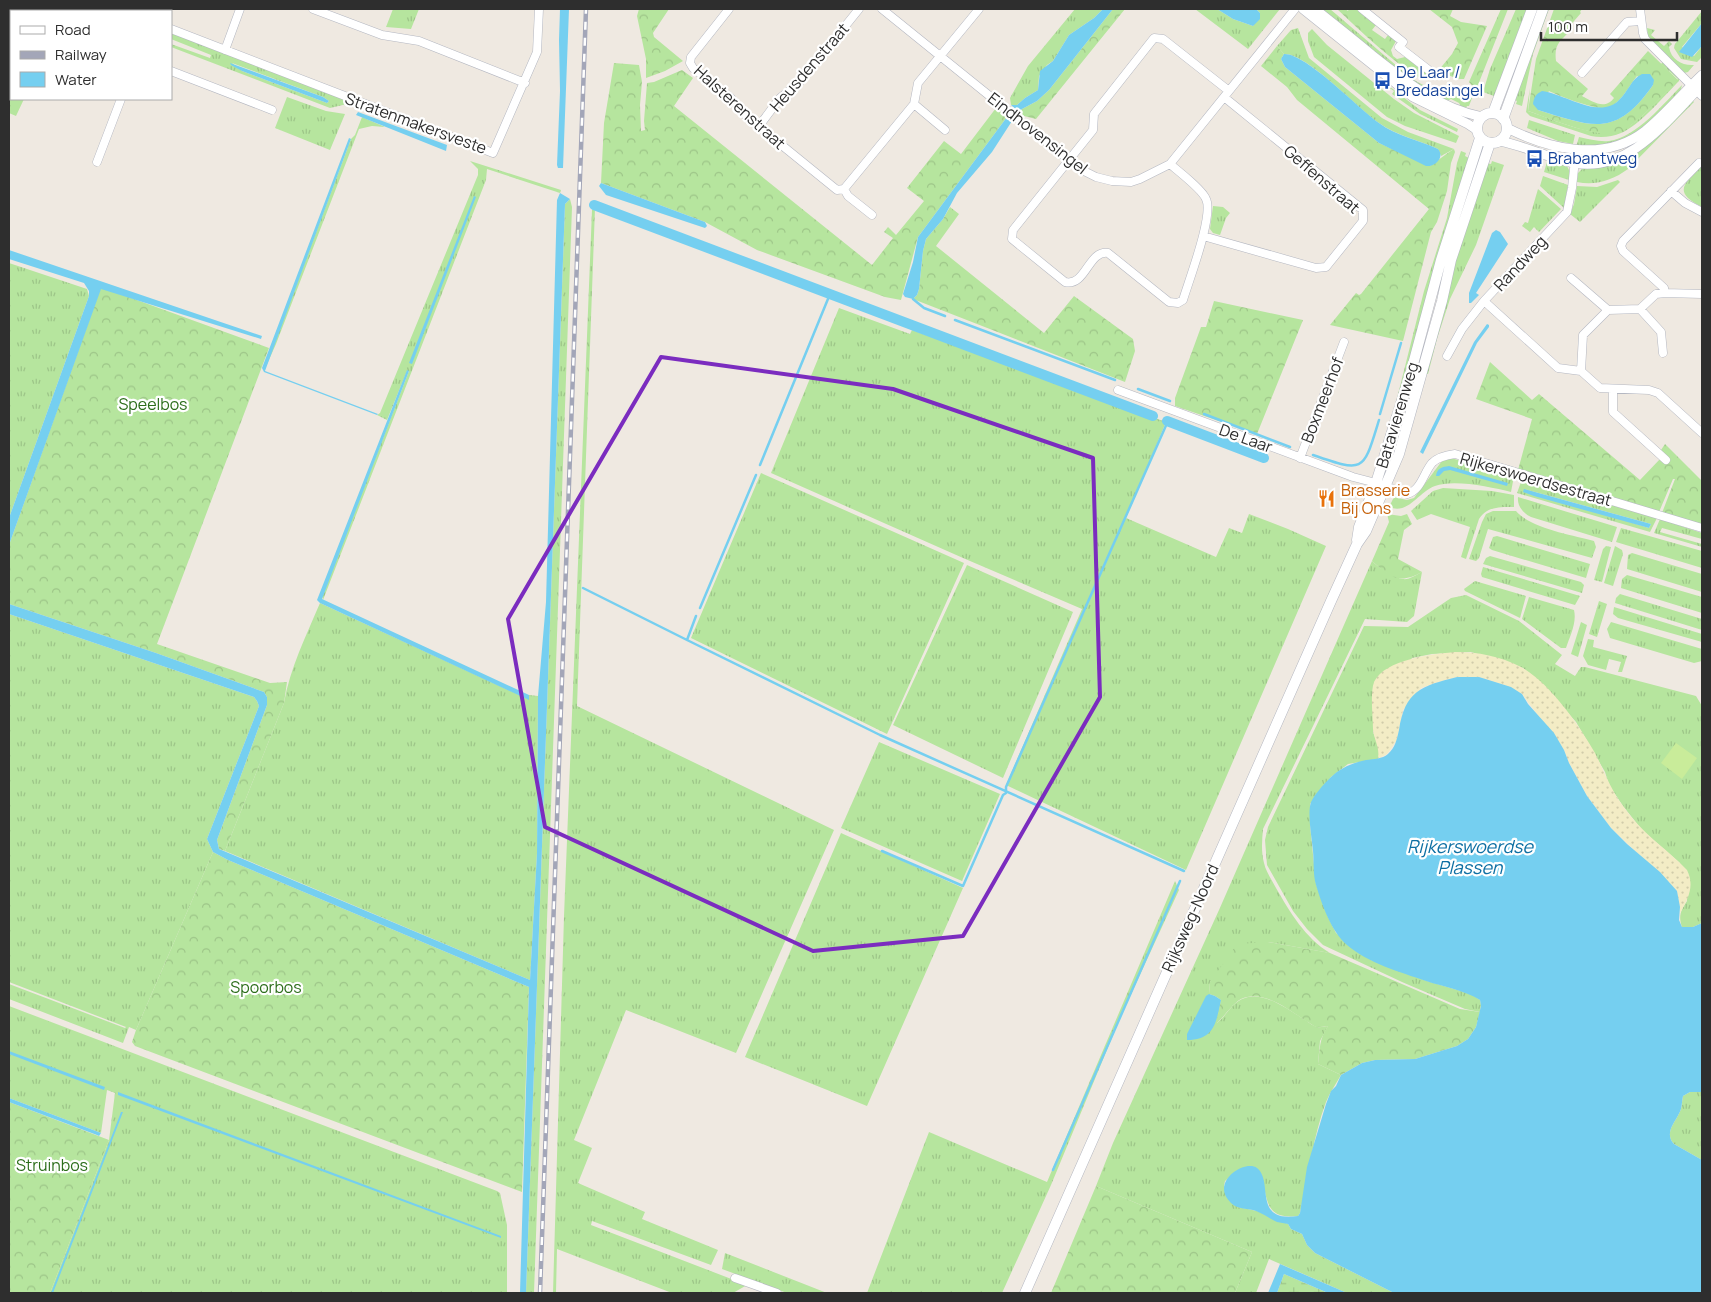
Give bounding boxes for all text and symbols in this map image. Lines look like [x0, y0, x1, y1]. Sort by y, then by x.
legend [10, 10, 172, 100]
scale bar [1541, 10, 1677, 42]
text: 100 m [1548, 16, 1588, 37]
street label: Heusdenstraat [764, 18, 854, 116]
text: Road [55, 19, 91, 40]
text: Railway [55, 44, 107, 65]
street label: Halsterenstraat [690, 60, 790, 154]
place label: De Laar / Bredasingel [1396, 61, 1483, 101]
text: Water [55, 69, 97, 90]
bus stop icon: De Laar / Bredasingel [1372, 71, 1392, 91]
street label: Stratenmakersveste [342, 87, 490, 159]
street label: Eindhovensingel [984, 87, 1092, 179]
street label: Geffenstraat [1279, 140, 1365, 218]
place label: Brabantweg [1548, 147, 1637, 169]
bus stop icon: Brabantweg [1524, 148, 1544, 168]
street label: Randweg [1489, 230, 1551, 296]
street label: Boxmeerhof [1296, 354, 1349, 446]
street label: Batavierenweg [1370, 359, 1424, 471]
park label: Speelbos [118, 393, 188, 415]
street label: De Laar [1216, 418, 1276, 458]
street label: Rijkerswoerdsestraat [1458, 447, 1614, 511]
place label: Brasserie Bij Ons [1341, 479, 1410, 519]
restaurant icon: Brasserie Bij Ons [1317, 489, 1337, 509]
water label: Rijkerswoerdse Plassen [1407, 834, 1535, 879]
street label: Rijksweg-Noord [1156, 860, 1224, 976]
park label: Spoorbos [230, 976, 302, 998]
park label: Struinbos [16, 1154, 88, 1176]

